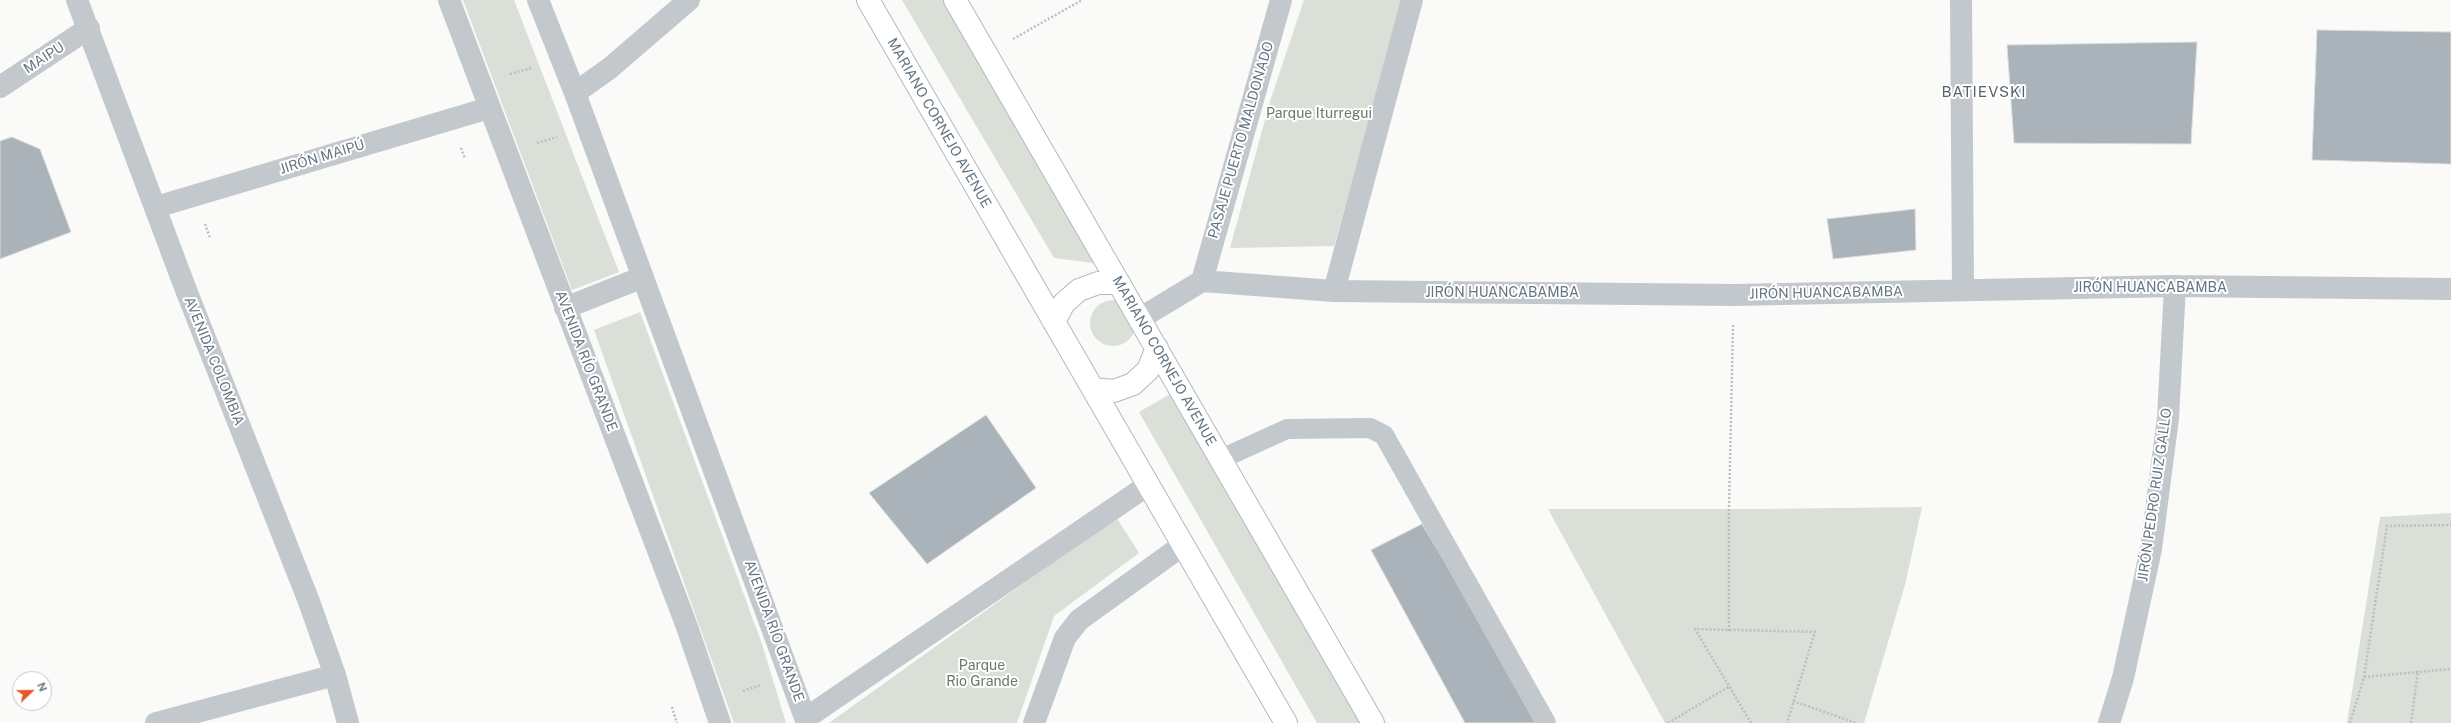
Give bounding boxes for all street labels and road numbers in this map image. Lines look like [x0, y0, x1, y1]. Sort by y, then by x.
street label: MARIANO CORNEJO AVENUE [883, 35, 995, 211]
street label: MAIPU [21, 39, 67, 77]
street label: PASAJE PUERTO MALDONADO [1205, 40, 1277, 240]
street label: JIRÓN MAIPÚ [277, 136, 367, 178]
street label: MARIANO CORNEJO AVENUE [1108, 273, 1220, 449]
street label: JIRÓN HUANCABAMBA [2073, 280, 2227, 296]
street label: JIRÓN HUANCABAMBA [1749, 283, 1903, 303]
street label: JIRÓN HUANCABAMBA [1425, 285, 1579, 301]
street label: AVENIDA RÍO GRANDE [551, 288, 621, 434]
street label: AVENIDA COLOMBIA [180, 294, 248, 428]
street label: JIRÓN PEDRO RUIZ GALLO [2134, 407, 2176, 583]
street label: AVENIDA RÍO GRANDE [741, 558, 807, 704]

